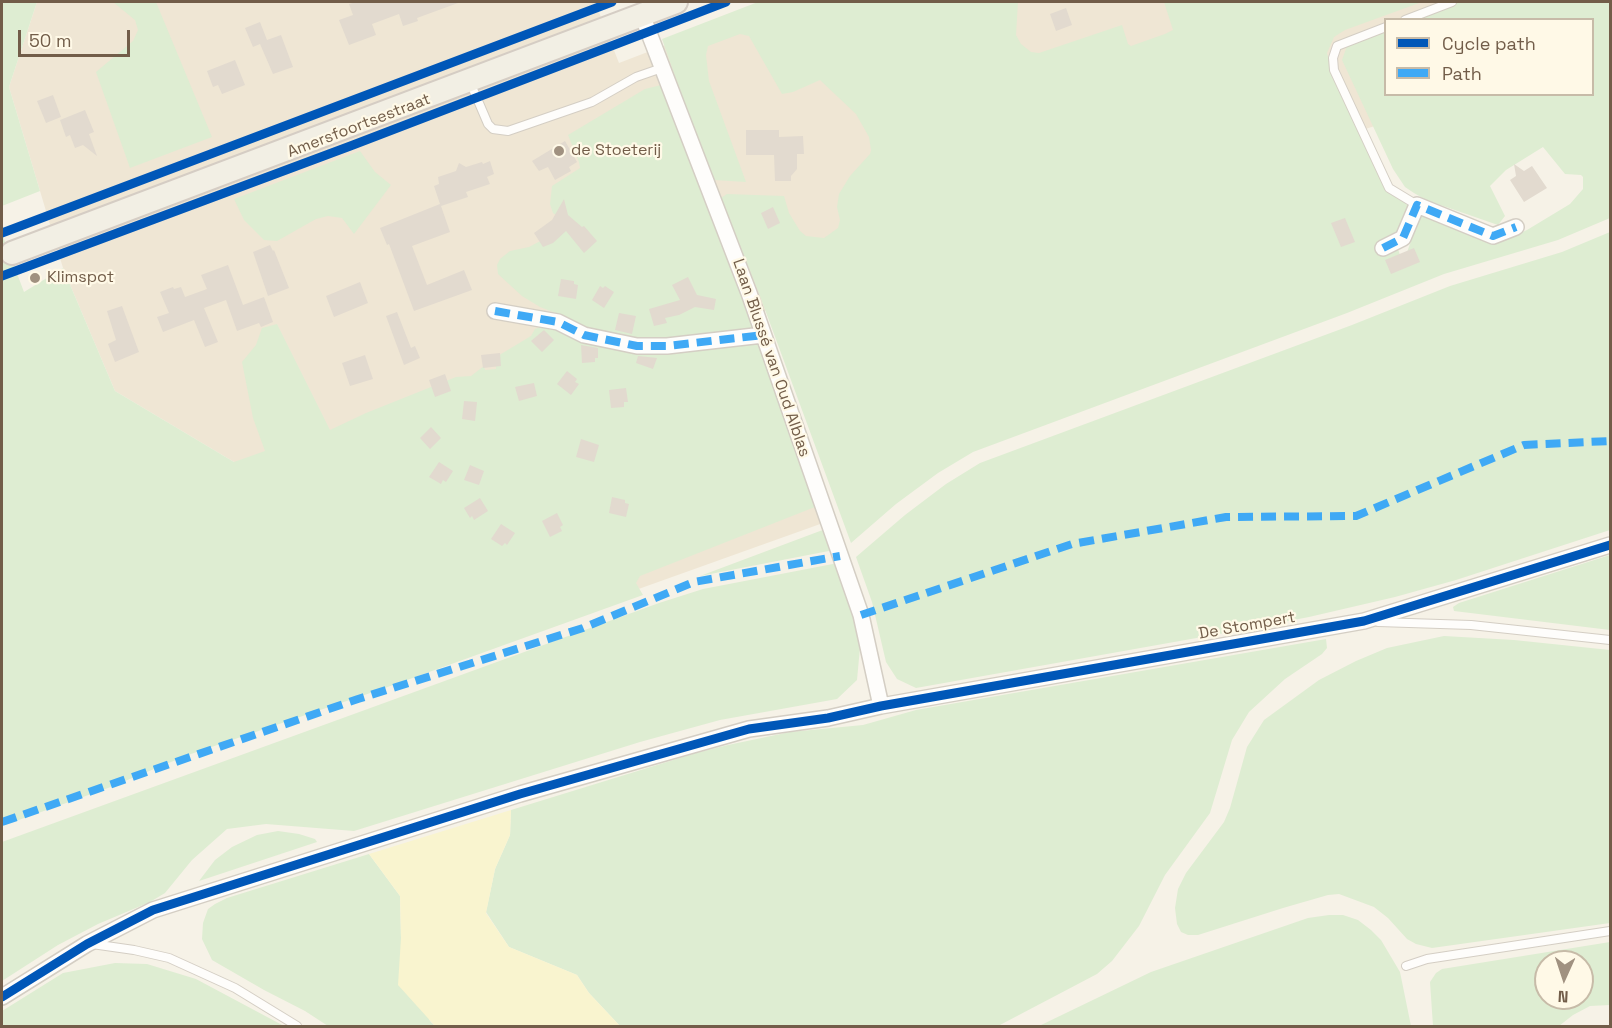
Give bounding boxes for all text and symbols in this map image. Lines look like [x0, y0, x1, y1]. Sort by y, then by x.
scale bar [21, 18, 134, 56]
legend [1384, 18, 1594, 96]
text: 50 m [29, 29, 71, 52]
text: Cycle path [1442, 32, 1536, 55]
text: Path [1442, 62, 1482, 85]
street label: Amersfoortsestraat [285, 90, 433, 162]
place label: de Stoeterij [571, 141, 661, 161]
marker: de Stoeterij [552, 144, 566, 158]
street label: Laan Blussé van Oud Alblas [728, 257, 814, 459]
place label: Klimspot [47, 268, 114, 288]
marker: Klimspot [28, 271, 42, 285]
street label: De Stompert [1197, 608, 1297, 644]
north arrow [1534, 950, 1594, 1010]
text: N [1557, 986, 1569, 1007]

